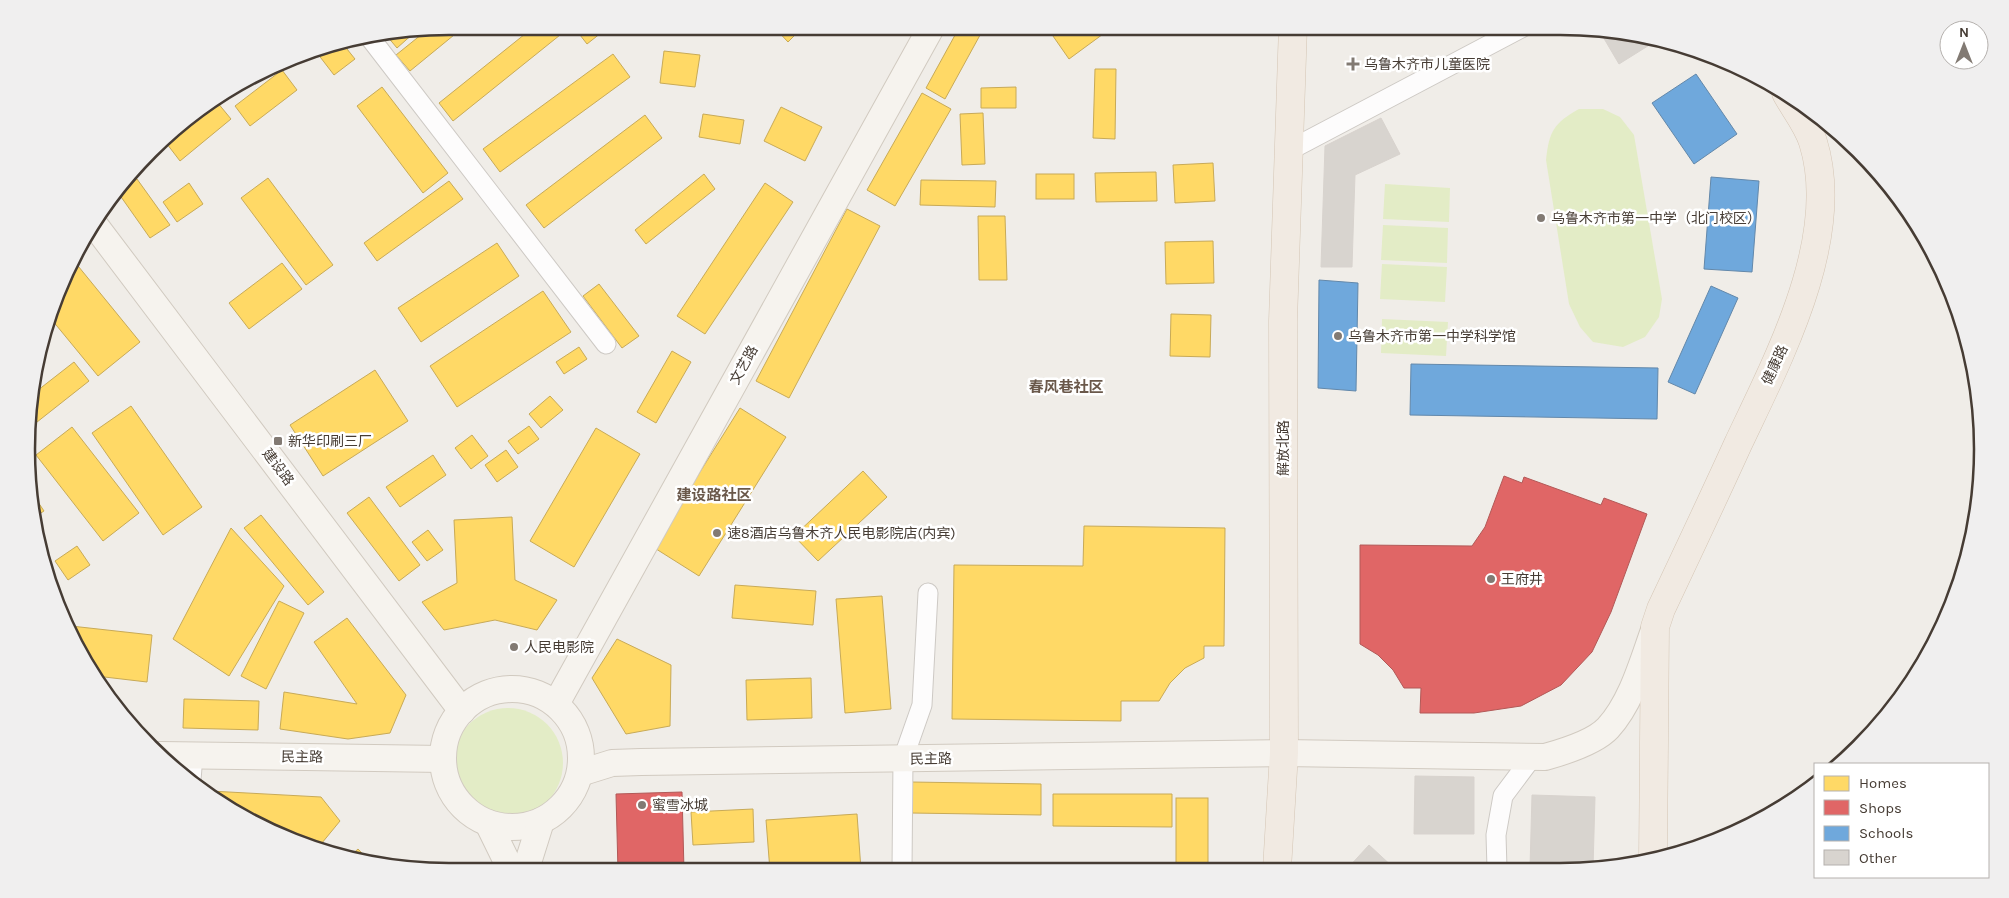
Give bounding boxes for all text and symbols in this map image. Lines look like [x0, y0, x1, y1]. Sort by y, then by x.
north arrow [1939, 20, 1989, 70]
text: N [1959, 24, 1969, 41]
place label: 乌鲁木齐市儿童医院 [1364, 56, 1490, 73]
marker: 乌鲁木齐市儿童医院 [1346, 57, 1360, 71]
place label: 乌鲁木齐市第一中学（北门校区） [1551, 210, 1761, 227]
marker: 乌鲁木齐市第一中学（北门校区） [1535, 212, 1547, 224]
place label: 乌鲁木齐市第一中学科学馆 [1348, 328, 1516, 345]
marker: 乌鲁木齐市第一中学科学馆 [1332, 330, 1344, 342]
street label: 健康路 [1758, 342, 1792, 388]
street label: 文艺路 [726, 343, 762, 387]
district label: 春风巷社区 [1028, 378, 1104, 396]
street label: 解放北路 [1275, 420, 1292, 476]
place label: 新华印刷三厂 [288, 433, 372, 450]
marker: 新华印刷三厂 [272, 435, 284, 447]
street label: 建设路 [259, 445, 297, 489]
district label: 建设路社区 [676, 486, 752, 504]
place label: 速8酒店乌鲁木齐人民电影院店(内宾) [727, 525, 956, 542]
marker: 速8酒店乌鲁木齐人民电影院店(内宾) [711, 527, 723, 539]
place label: 王府井 [1501, 571, 1543, 588]
marker: 王府井 [1485, 573, 1497, 585]
place label: 人民电影院 [524, 639, 594, 656]
marker: 人民电影院 [508, 641, 520, 653]
street label: 民主路 [281, 748, 323, 766]
street label: 民主路 [910, 750, 952, 768]
legend [1814, 763, 1989, 878]
text: Homes [1859, 774, 1907, 792]
place label: 蜜雪冰城 [652, 797, 708, 814]
marker: 蜜雪冰城 [636, 799, 648, 811]
text: Shops [1859, 799, 1902, 817]
text: Schools [1859, 824, 1913, 842]
text: Other [1859, 849, 1897, 867]

